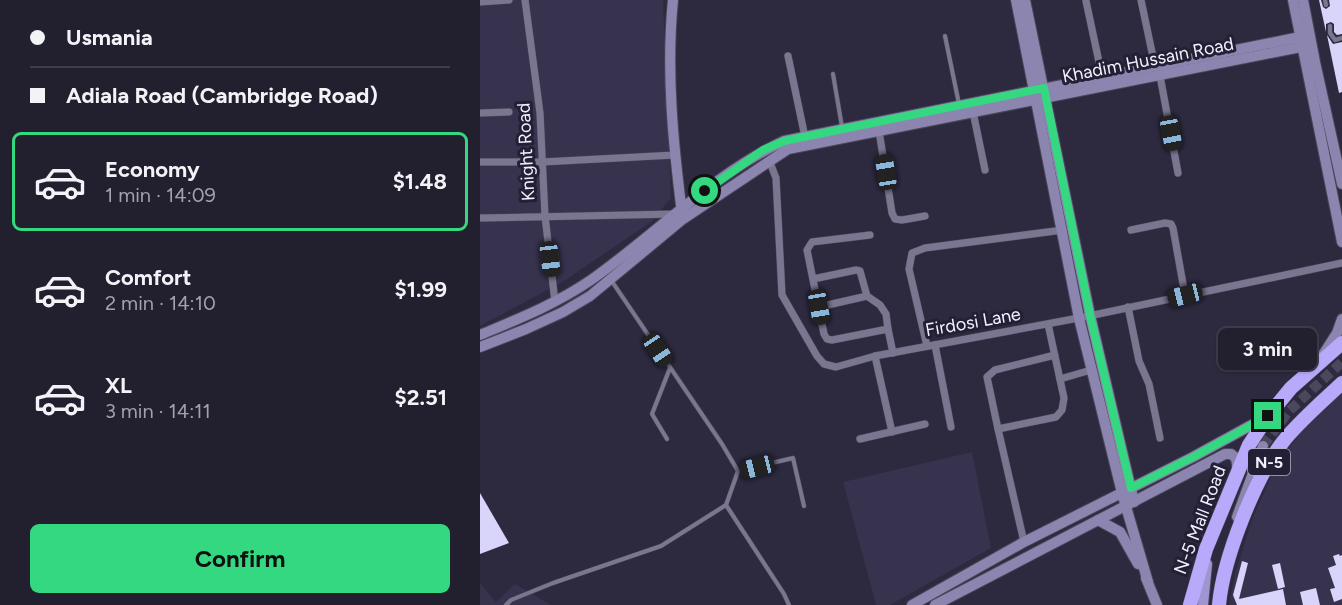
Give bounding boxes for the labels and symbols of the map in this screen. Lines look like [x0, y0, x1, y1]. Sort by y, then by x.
street label: Khadim Hussain Road [1060, 33, 1236, 87]
street label: Knight Road [512, 102, 540, 202]
car [1159, 114, 1183, 152]
car [874, 153, 898, 191]
route start [691, 177, 718, 204]
car [539, 240, 561, 278]
car [1165, 282, 1205, 308]
car [807, 288, 831, 326]
street label: Firdosi Lane [924, 303, 1023, 341]
callout: 3 min [1218, 329, 1318, 371]
car [640, 330, 676, 370]
route end [1254, 402, 1281, 429]
road number: N-5 [1248, 449, 1290, 475]
car [737, 454, 777, 480]
street label: N-5 Mall Road [1169, 463, 1231, 577]

